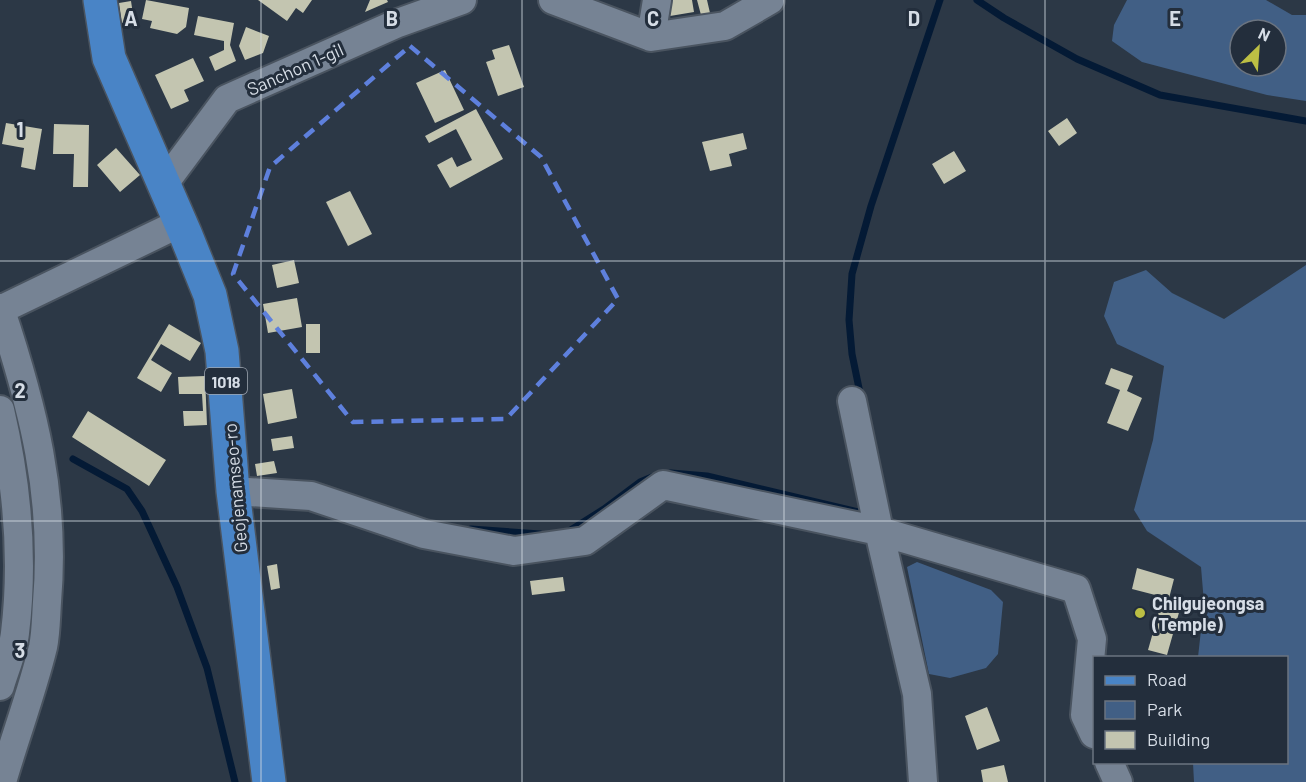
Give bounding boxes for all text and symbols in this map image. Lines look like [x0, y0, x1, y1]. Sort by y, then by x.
text: A [124, 6, 138, 30]
text: B [386, 6, 398, 30]
text: C [647, 6, 659, 30]
text: D [908, 6, 920, 30]
text: E [1169, 6, 1181, 30]
north arrow [1228, 18, 1288, 78]
text: N [1256, 23, 1273, 45]
street label: Sanchon 1-gil [243, 38, 347, 100]
text: 1 [16, 117, 24, 141]
road number: 1018 [205, 368, 247, 394]
text: 2 [14, 378, 26, 402]
street label: Geojenamseo-ro [218, 422, 252, 554]
place label: Chilgujeongsa (Temple) [1151, 592, 1264, 635]
marker: Chilgujeongsa (Temple) [1133, 606, 1147, 620]
text: 3 [15, 638, 25, 662]
legend [1093, 656, 1288, 764]
text: Road [1147, 668, 1187, 690]
text: Park [1147, 698, 1182, 720]
text: Building [1147, 728, 1210, 750]

